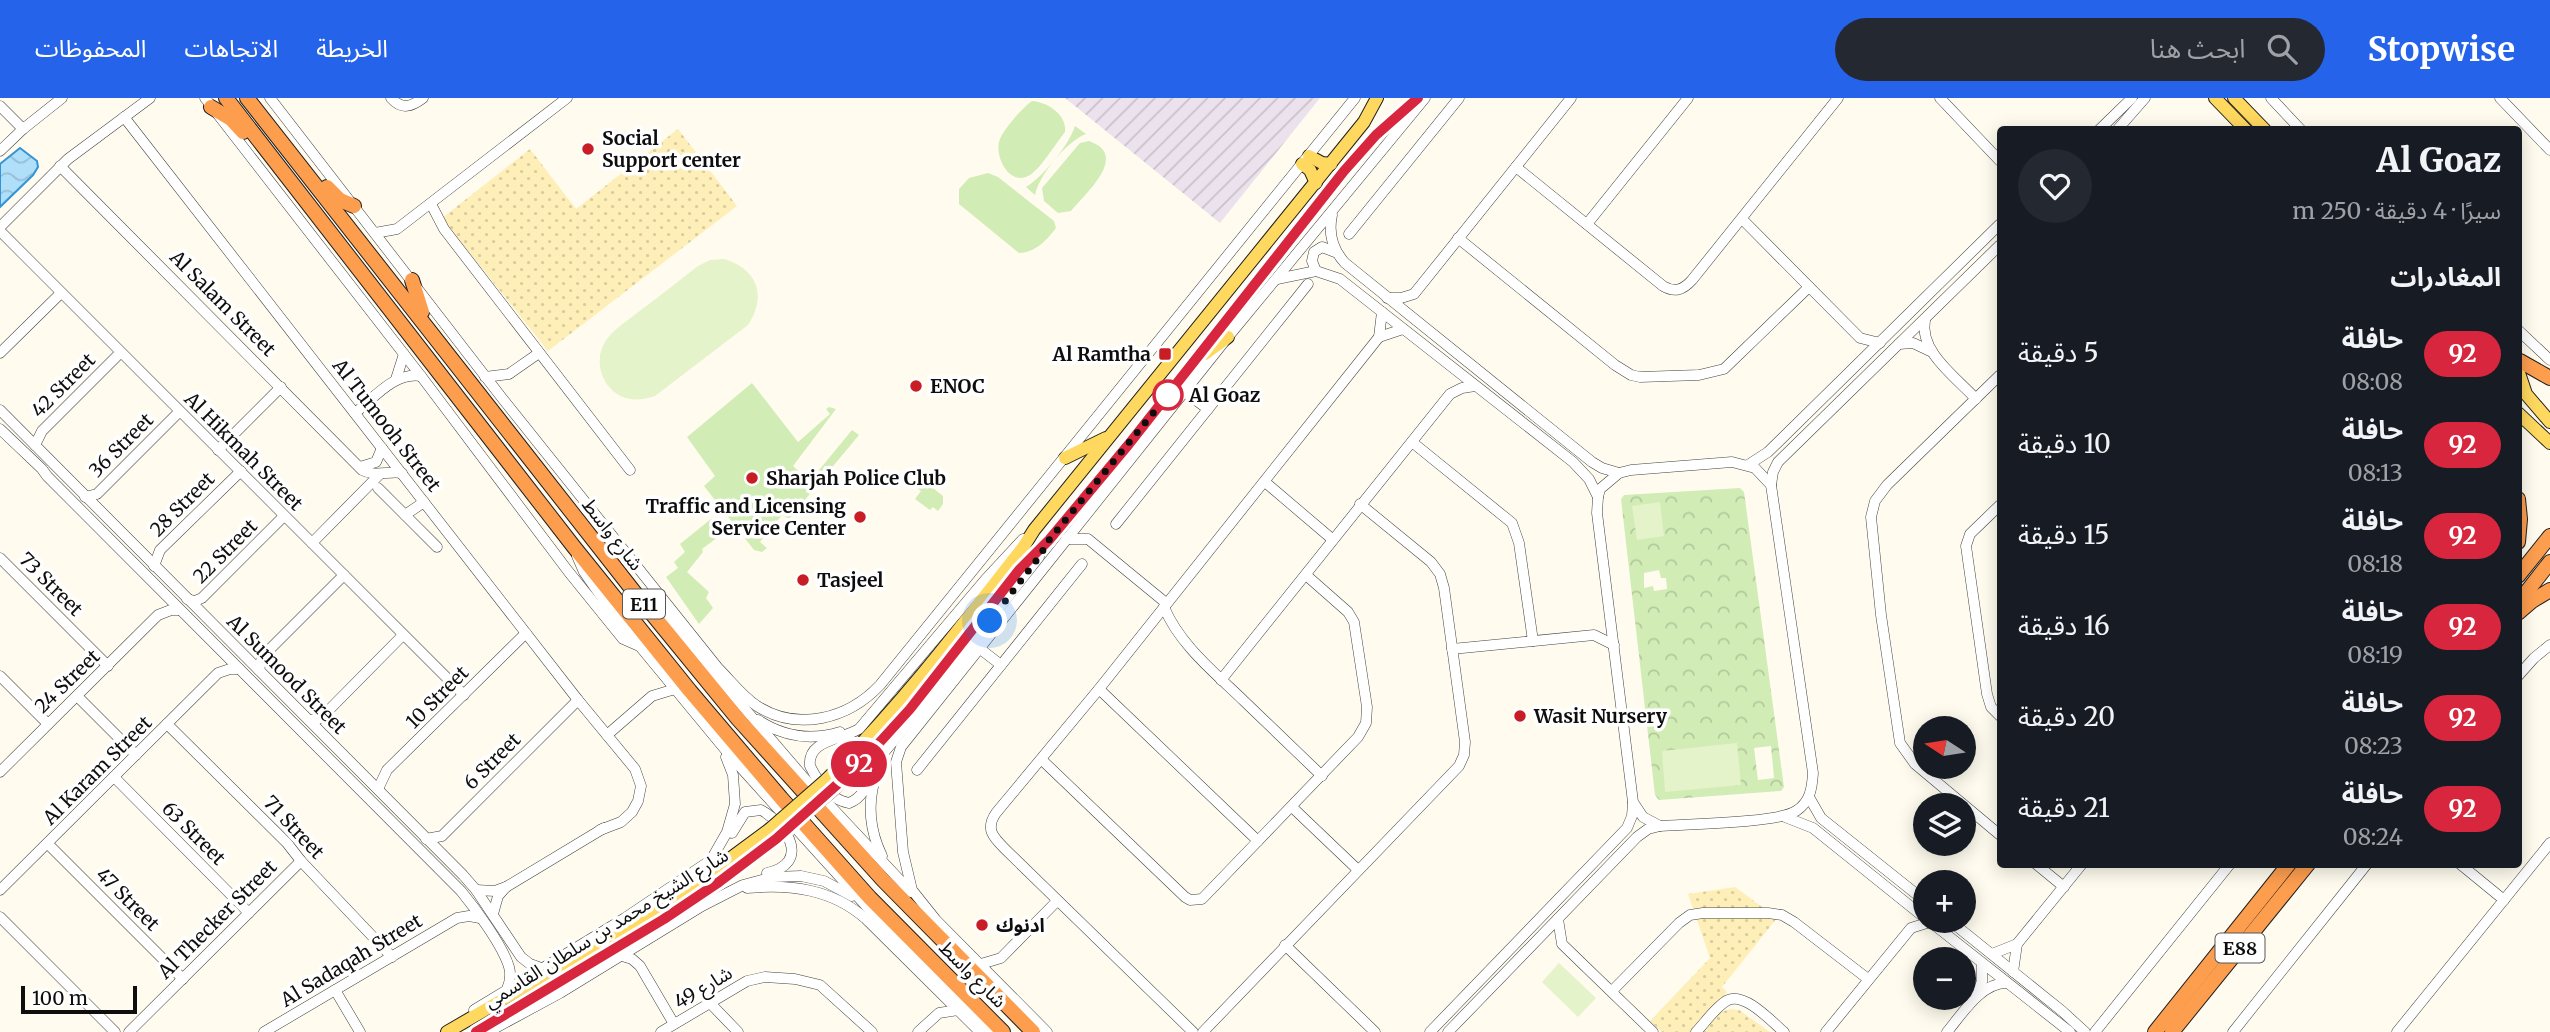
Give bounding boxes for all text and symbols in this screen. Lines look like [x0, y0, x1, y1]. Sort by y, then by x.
search box [1835, 18, 2325, 81]
text: Stopwise [2367, 29, 2515, 70]
icon: search [2263, 30, 2301, 68]
text: ابحث هنا [2150, 32, 2245, 65]
text: المحفوظات [35, 33, 146, 64]
text: الاتجاهات [184, 33, 278, 64]
text: الخريطة [316, 33, 388, 64]
place label: Social Support center [602, 126, 741, 172]
text: Al Goaz [2376, 140, 2501, 181]
marker: Social Support center [580, 141, 596, 157]
button: heart [2018, 149, 2092, 223]
text: سيرًا · 4 دقيقة · 250 m [2292, 196, 2501, 225]
street label: Al Salam Street [164, 244, 281, 361]
text: المغادرات [2390, 260, 2501, 293]
text: حافلة [2342, 322, 2403, 355]
text: 5 دقيقة [2018, 336, 2099, 369]
text: 92 [2448, 338, 2477, 369]
place label: Al Ramtha [1052, 342, 1151, 366]
marker: Al Ramtha [1157, 346, 1173, 362]
street label: 42 Street [26, 348, 100, 422]
street label: Al Tumooh Street [327, 353, 447, 497]
text: 08:08 [2342, 367, 2403, 396]
place label: ENOC [930, 374, 985, 398]
marker: ENOC [908, 378, 924, 394]
marker: Al Goaz [1153, 380, 1183, 410]
place label: Al Goaz [1188, 383, 1261, 407]
street label: Al Hikmah Street [179, 386, 309, 516]
street label: 36 Street [84, 407, 159, 482]
text: حافلة [2342, 413, 2403, 446]
text: 10 دقيقة [2018, 427, 2111, 460]
text: 92 [2448, 429, 2477, 460]
text: 08:13 [2348, 458, 2403, 487]
street label: 28 Street [145, 466, 220, 541]
place label: Sharjah Police Club [766, 466, 946, 490]
marker: Sharjah Police Club [744, 470, 760, 486]
street label: شارع واسط [576, 493, 649, 576]
place label: Traffic and Licensing Service Center [646, 494, 846, 540]
text: حافلة [2342, 504, 2403, 537]
marker: Traffic and Licensing Service Center [852, 509, 868, 525]
street label: 22 Street [188, 513, 263, 588]
text: 15 دقيقة [2018, 518, 2110, 551]
text: 92 [2448, 520, 2477, 551]
street label: 73 Street [14, 547, 88, 621]
text: 08:18 [2347, 549, 2403, 578]
place label: Tasjeel [817, 568, 884, 592]
marker: Tasjeel [795, 572, 811, 588]
road number: E11 [623, 590, 665, 618]
text: حافلة [2342, 595, 2403, 628]
your location [972, 603, 1007, 638]
street label: Al Sumood Street [222, 609, 352, 739]
text: 16 دقيقة [2018, 609, 2110, 642]
text: 92 [2448, 611, 2477, 642]
text: 08:19 [2347, 640, 2403, 669]
street label: 24 Street [29, 644, 105, 718]
street label: 10 Street [401, 660, 474, 733]
text: حافلة [2342, 686, 2403, 719]
text: 20 دقيقة [2018, 700, 2115, 733]
text: 92 [2448, 702, 2477, 733]
place label: Wasit Nursery [1533, 704, 1668, 728]
marker: Wasit Nursery [1512, 708, 1528, 724]
street label: Al Karam Street [37, 710, 157, 830]
north arrow [1913, 716, 1976, 779]
map controls [1913, 716, 1976, 1010]
street label: 6 Street [459, 727, 526, 794]
text: 08:23 [2344, 731, 2403, 760]
line badge: 92 [828, 741, 890, 787]
text: 92 [845, 748, 873, 779]
text: حافلة [2342, 777, 2403, 810]
street label: 71 Street [259, 790, 330, 864]
text: 21 دقيقة [2018, 791, 2110, 824]
button: layers [1913, 793, 1976, 856]
text: 92 [2448, 793, 2477, 824]
street label: 63 Street [157, 796, 231, 870]
text: 08:24 [2343, 822, 2403, 851]
street label: شارع الشيخ محمد بن سلطان القاسمي [479, 843, 734, 1016]
street label: Al Thecker Street [152, 854, 282, 984]
street label: 47 Street [91, 862, 165, 936]
button: + [1913, 870, 1976, 933]
street label: Al Sadaqah Street [275, 908, 427, 1012]
place label: ادنوك [996, 913, 1045, 937]
marker: ادنوك [974, 917, 990, 933]
road number: E88 [2216, 934, 2264, 962]
street label: شارع واسط [933, 935, 1012, 1014]
button: − [1913, 947, 1976, 1010]
street label: شارع 49 [670, 960, 737, 1015]
scale bar [21, 983, 136, 1015]
text: 100 m [32, 986, 88, 1010]

